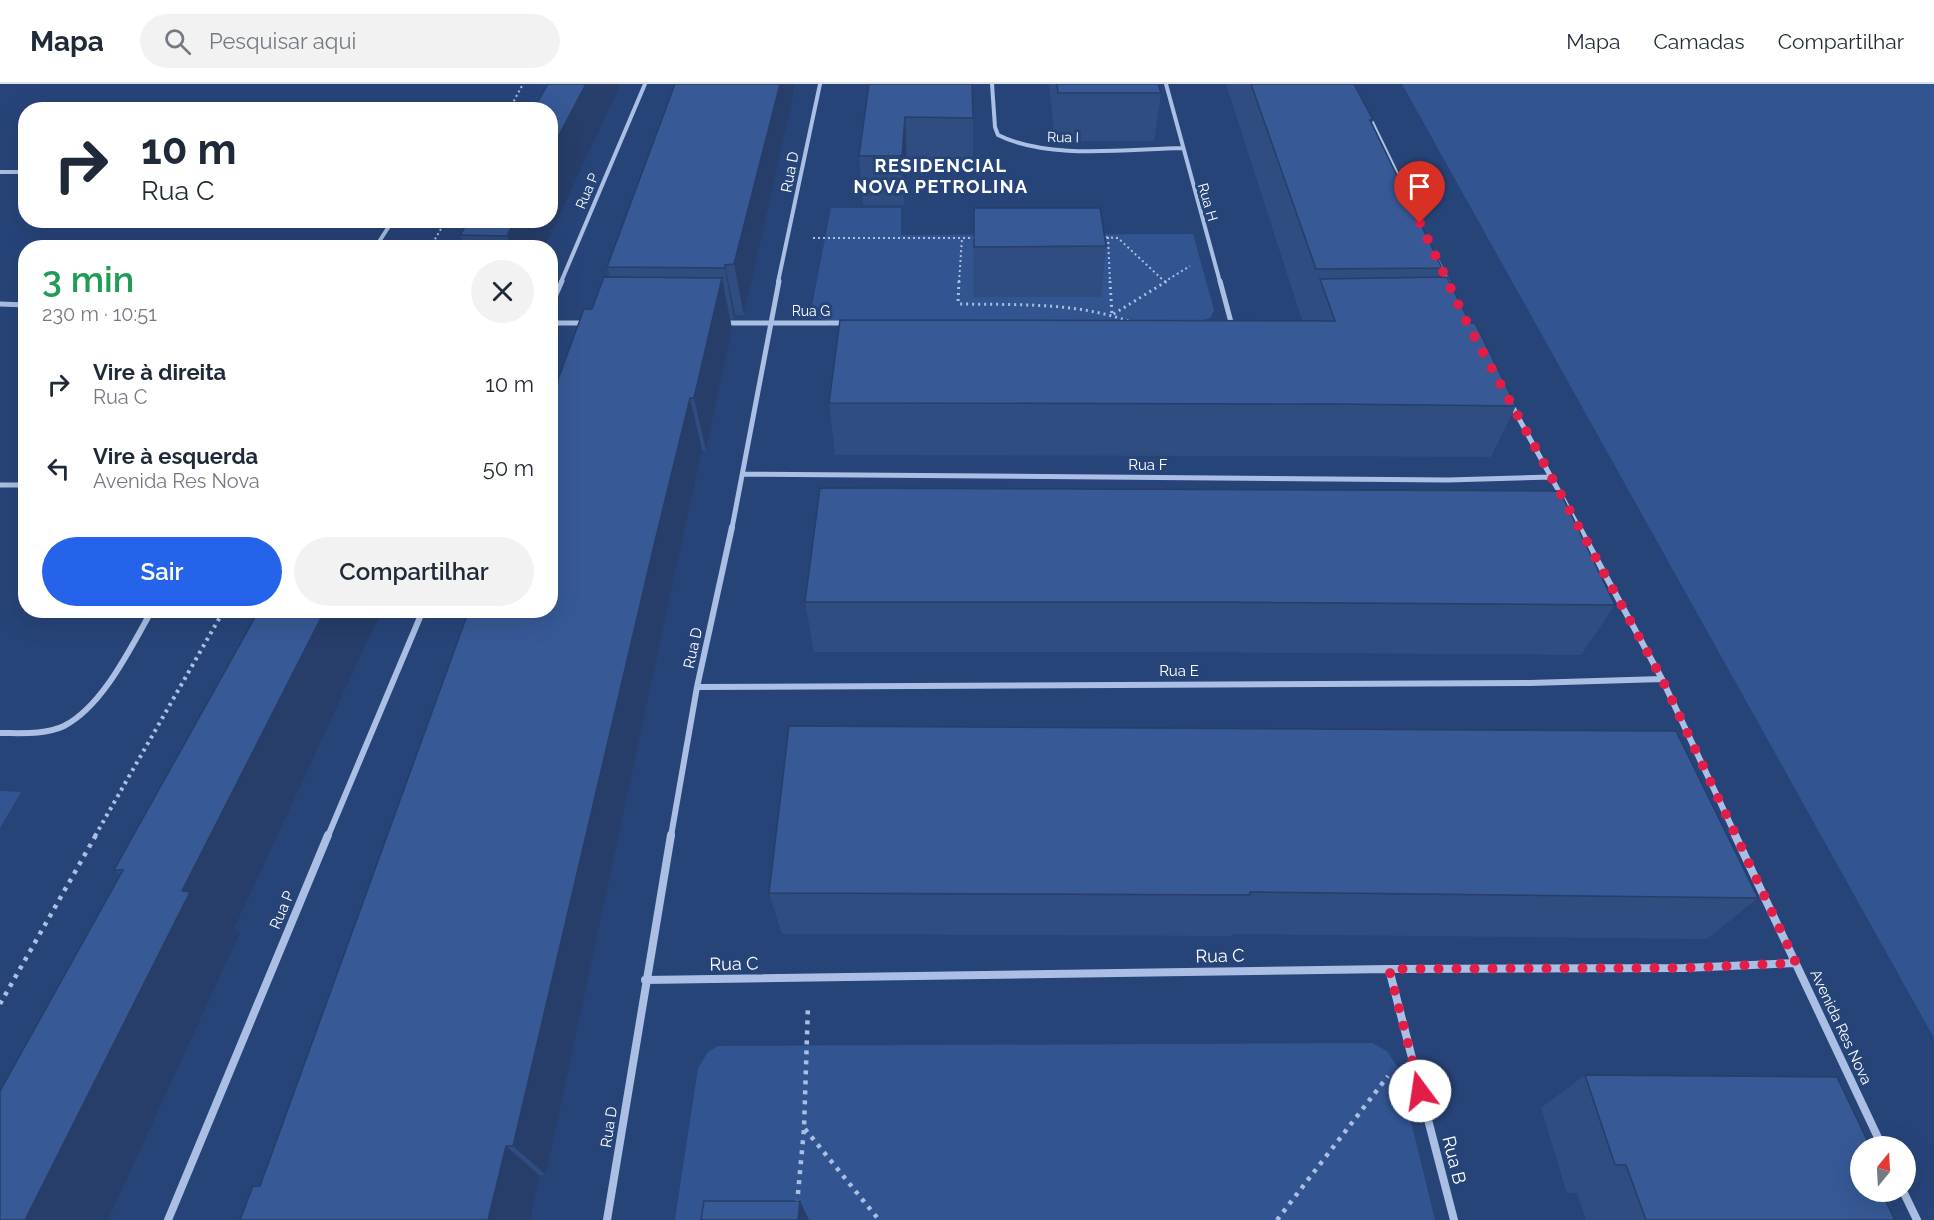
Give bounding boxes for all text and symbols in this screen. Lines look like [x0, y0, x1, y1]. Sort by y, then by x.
search box [140, 14, 560, 68]
text: Mapa [30, 25, 104, 58]
icon: search [161, 25, 194, 58]
text: Pesquisar aqui [209, 28, 356, 54]
text: Mapa [1566, 29, 1620, 54]
text: Camadas [1653, 29, 1745, 54]
text: Compartilhar [1778, 29, 1904, 54]
text: 10 m [141, 125, 237, 174]
icon: right [42, 126, 120, 204]
street label: Rua I [1047, 129, 1079, 145]
street label: Rua D [777, 150, 803, 194]
district label: RESIDENCIAL NOVA PETROLINA [853, 155, 1029, 197]
pin [1394, 161, 1445, 223]
street label: Rua P [572, 170, 602, 211]
icon: arrive [1403, 170, 1436, 203]
text: Rua C [141, 175, 215, 206]
street label: Rua H [1195, 181, 1221, 223]
text: 3 min [42, 258, 134, 300]
button: close [471, 260, 534, 323]
text: 230 m · 10:51 [42, 302, 157, 326]
street label: Rua G [792, 303, 830, 319]
text: Vire à direita [93, 359, 226, 385]
icon: right [42, 368, 75, 401]
text: 10 m [485, 371, 534, 397]
text: Rua C [93, 385, 148, 409]
text: Vire à esquerda [93, 443, 258, 469]
icon: left [42, 452, 75, 485]
text: 50 m [483, 455, 534, 481]
street label: Rua F [1128, 456, 1168, 474]
text: Avenida Res Nova [93, 469, 260, 493]
button: Sair [42, 537, 282, 606]
button: Compartilhar [294, 537, 534, 606]
street label: Rua D [680, 626, 706, 670]
street label: Rua E [1159, 662, 1199, 680]
street label: Rua P [266, 888, 298, 932]
street label: Rua C [1195, 945, 1245, 966]
street label: Rua C [709, 953, 759, 974]
street label: Avenida Res Nova [1806, 967, 1876, 1087]
position arrow [1388, 1059, 1452, 1123]
street label: Rua D [597, 1105, 621, 1149]
street label: Rua B [1438, 1134, 1471, 1186]
north arrow [1850, 1136, 1916, 1202]
map controls [1850, 1136, 1916, 1202]

